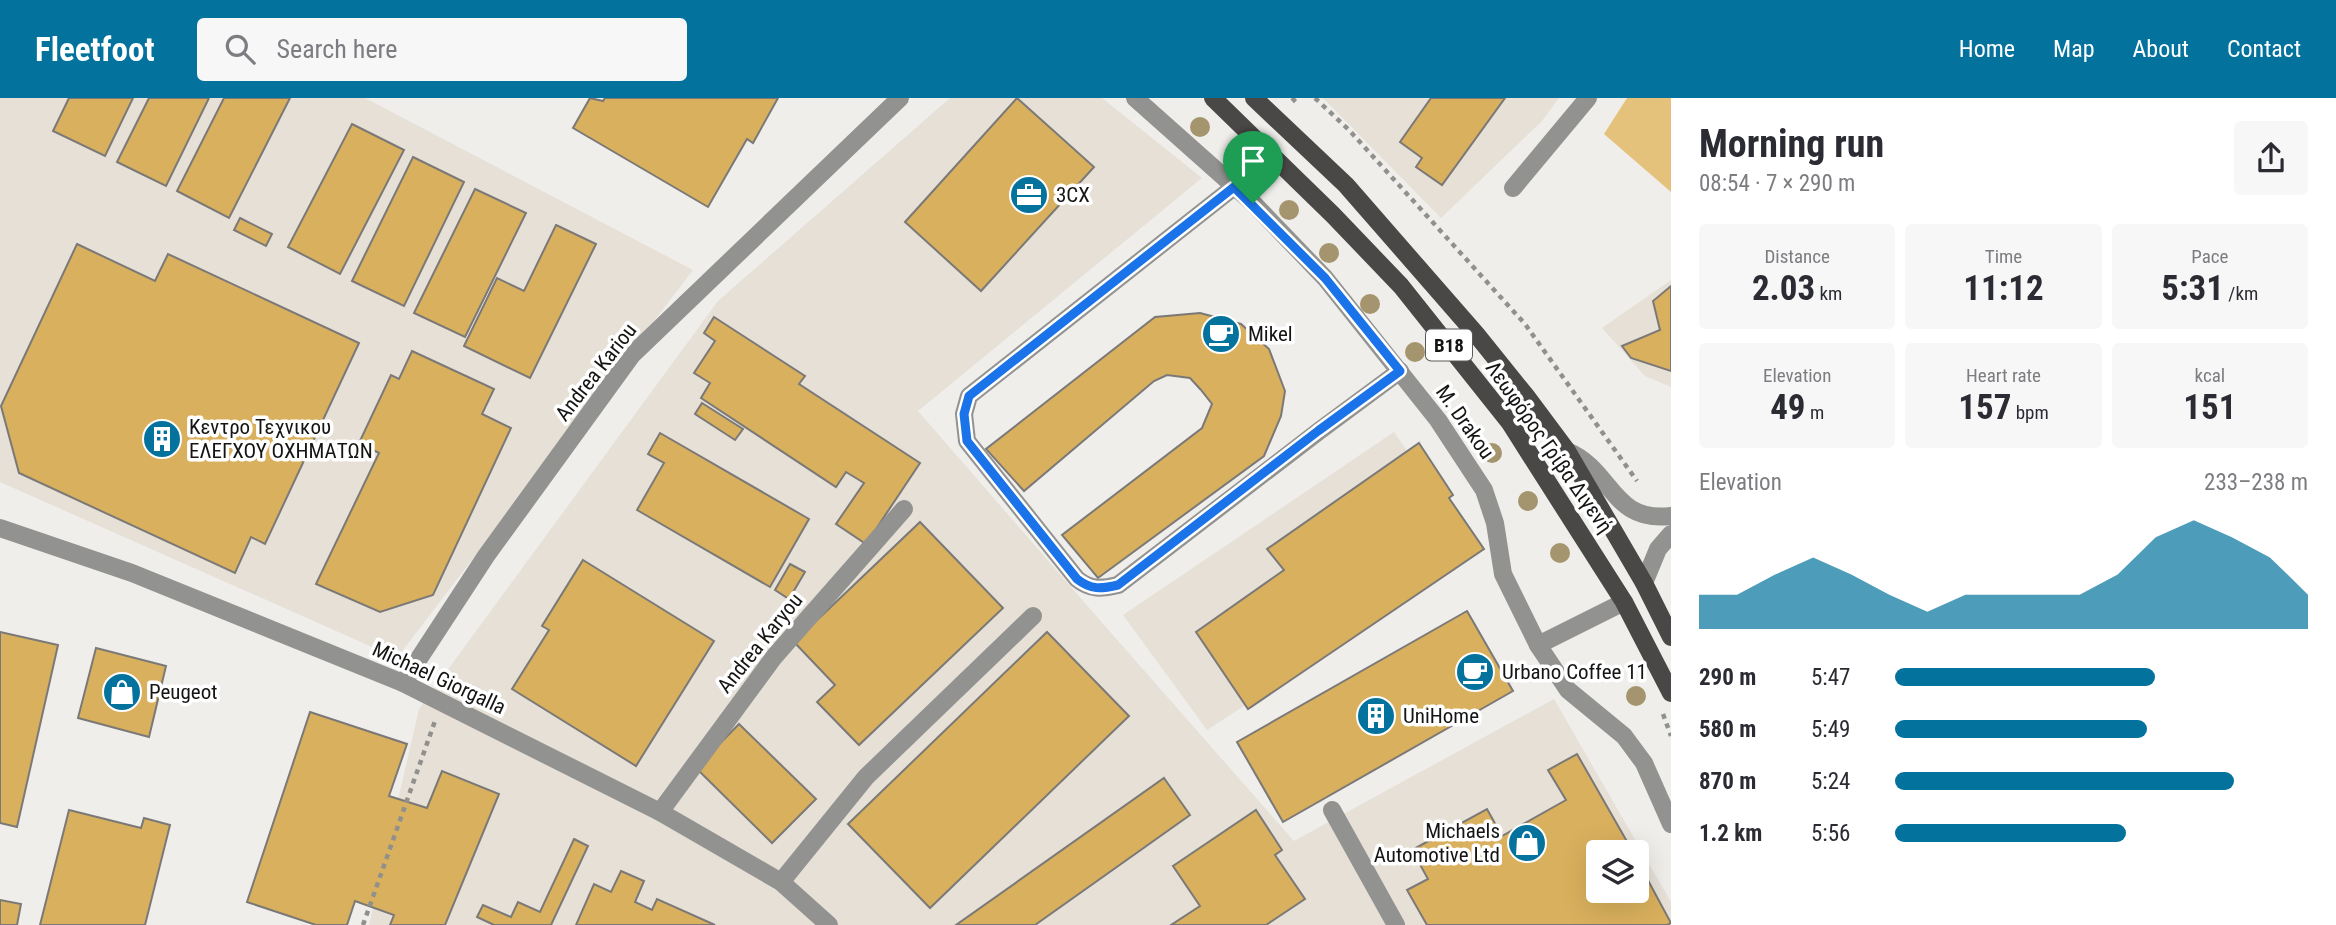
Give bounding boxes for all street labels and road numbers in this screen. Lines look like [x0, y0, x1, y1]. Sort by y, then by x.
street label: Andrea Kariou [551, 318, 641, 426]
road number: B18 [1426, 330, 1472, 360]
street label: Λεωφόρος Γρίβα Διγενή [1481, 357, 1617, 537]
street label: M. Drakou [1431, 381, 1499, 463]
street label: Andrea Karyou [713, 588, 807, 698]
street label: Michael Giorgalla [369, 637, 509, 719]

